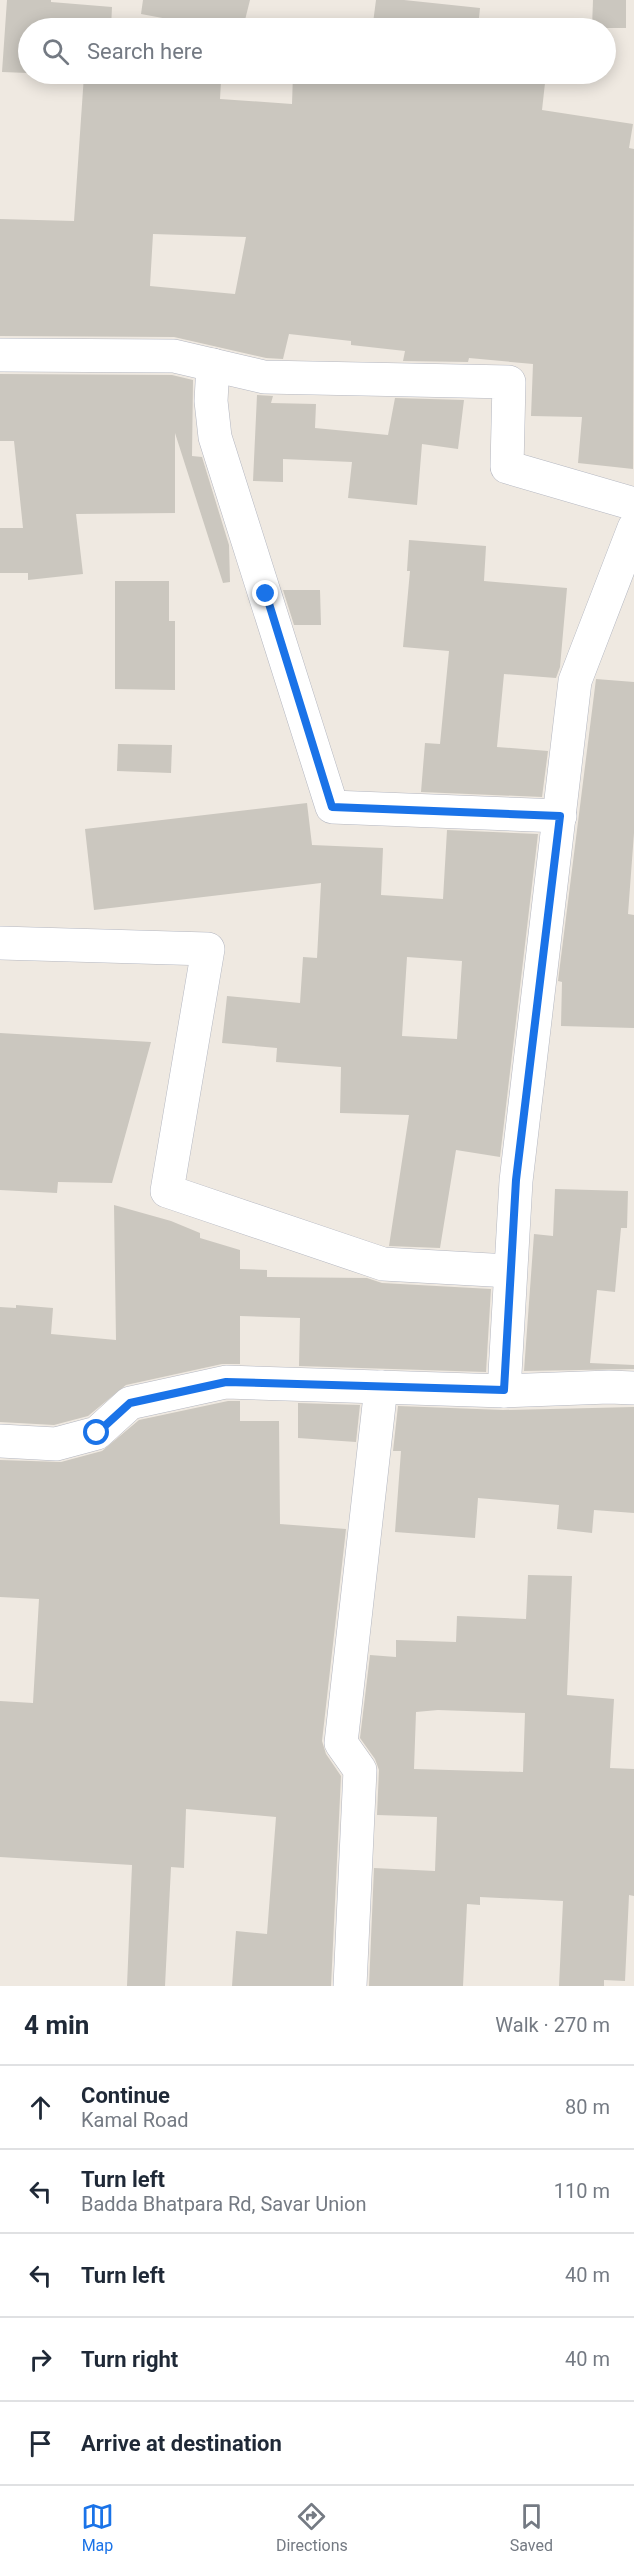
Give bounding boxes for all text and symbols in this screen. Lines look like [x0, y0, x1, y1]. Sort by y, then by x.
search box [18, 18, 616, 84]
icon: search [39, 35, 72, 68]
text: Search here [87, 39, 203, 64]
route end [252, 580, 278, 606]
route start [83, 1419, 109, 1445]
text: 4 min [24, 2010, 89, 2040]
text: Walk · 270 m [495, 2013, 610, 2037]
text: Continue [81, 2083, 170, 2108]
icon: ahead [24, 2091, 57, 2124]
text: 80 m [565, 2095, 610, 2119]
text: Kamal Road [81, 2108, 189, 2132]
text: Turn left [81, 2167, 165, 2192]
icon: left [24, 2175, 57, 2208]
text: 110 m [554, 2179, 610, 2203]
text: Badda Bhatpara Rd, Savar Union [81, 2192, 367, 2216]
icon: left [24, 2259, 57, 2292]
text: Turn left [81, 2263, 165, 2288]
text: 40 m [565, 2263, 610, 2287]
icon: right [24, 2343, 57, 2376]
text: Turn right [81, 2347, 178, 2372]
text: 40 m [565, 2347, 610, 2371]
icon: arrive [24, 2427, 57, 2460]
text: Arrive at destination [81, 2431, 282, 2456]
tab: Map [81, 2500, 114, 2555]
tab: Directions [276, 2500, 348, 2555]
tab: Saved [510, 2500, 553, 2555]

